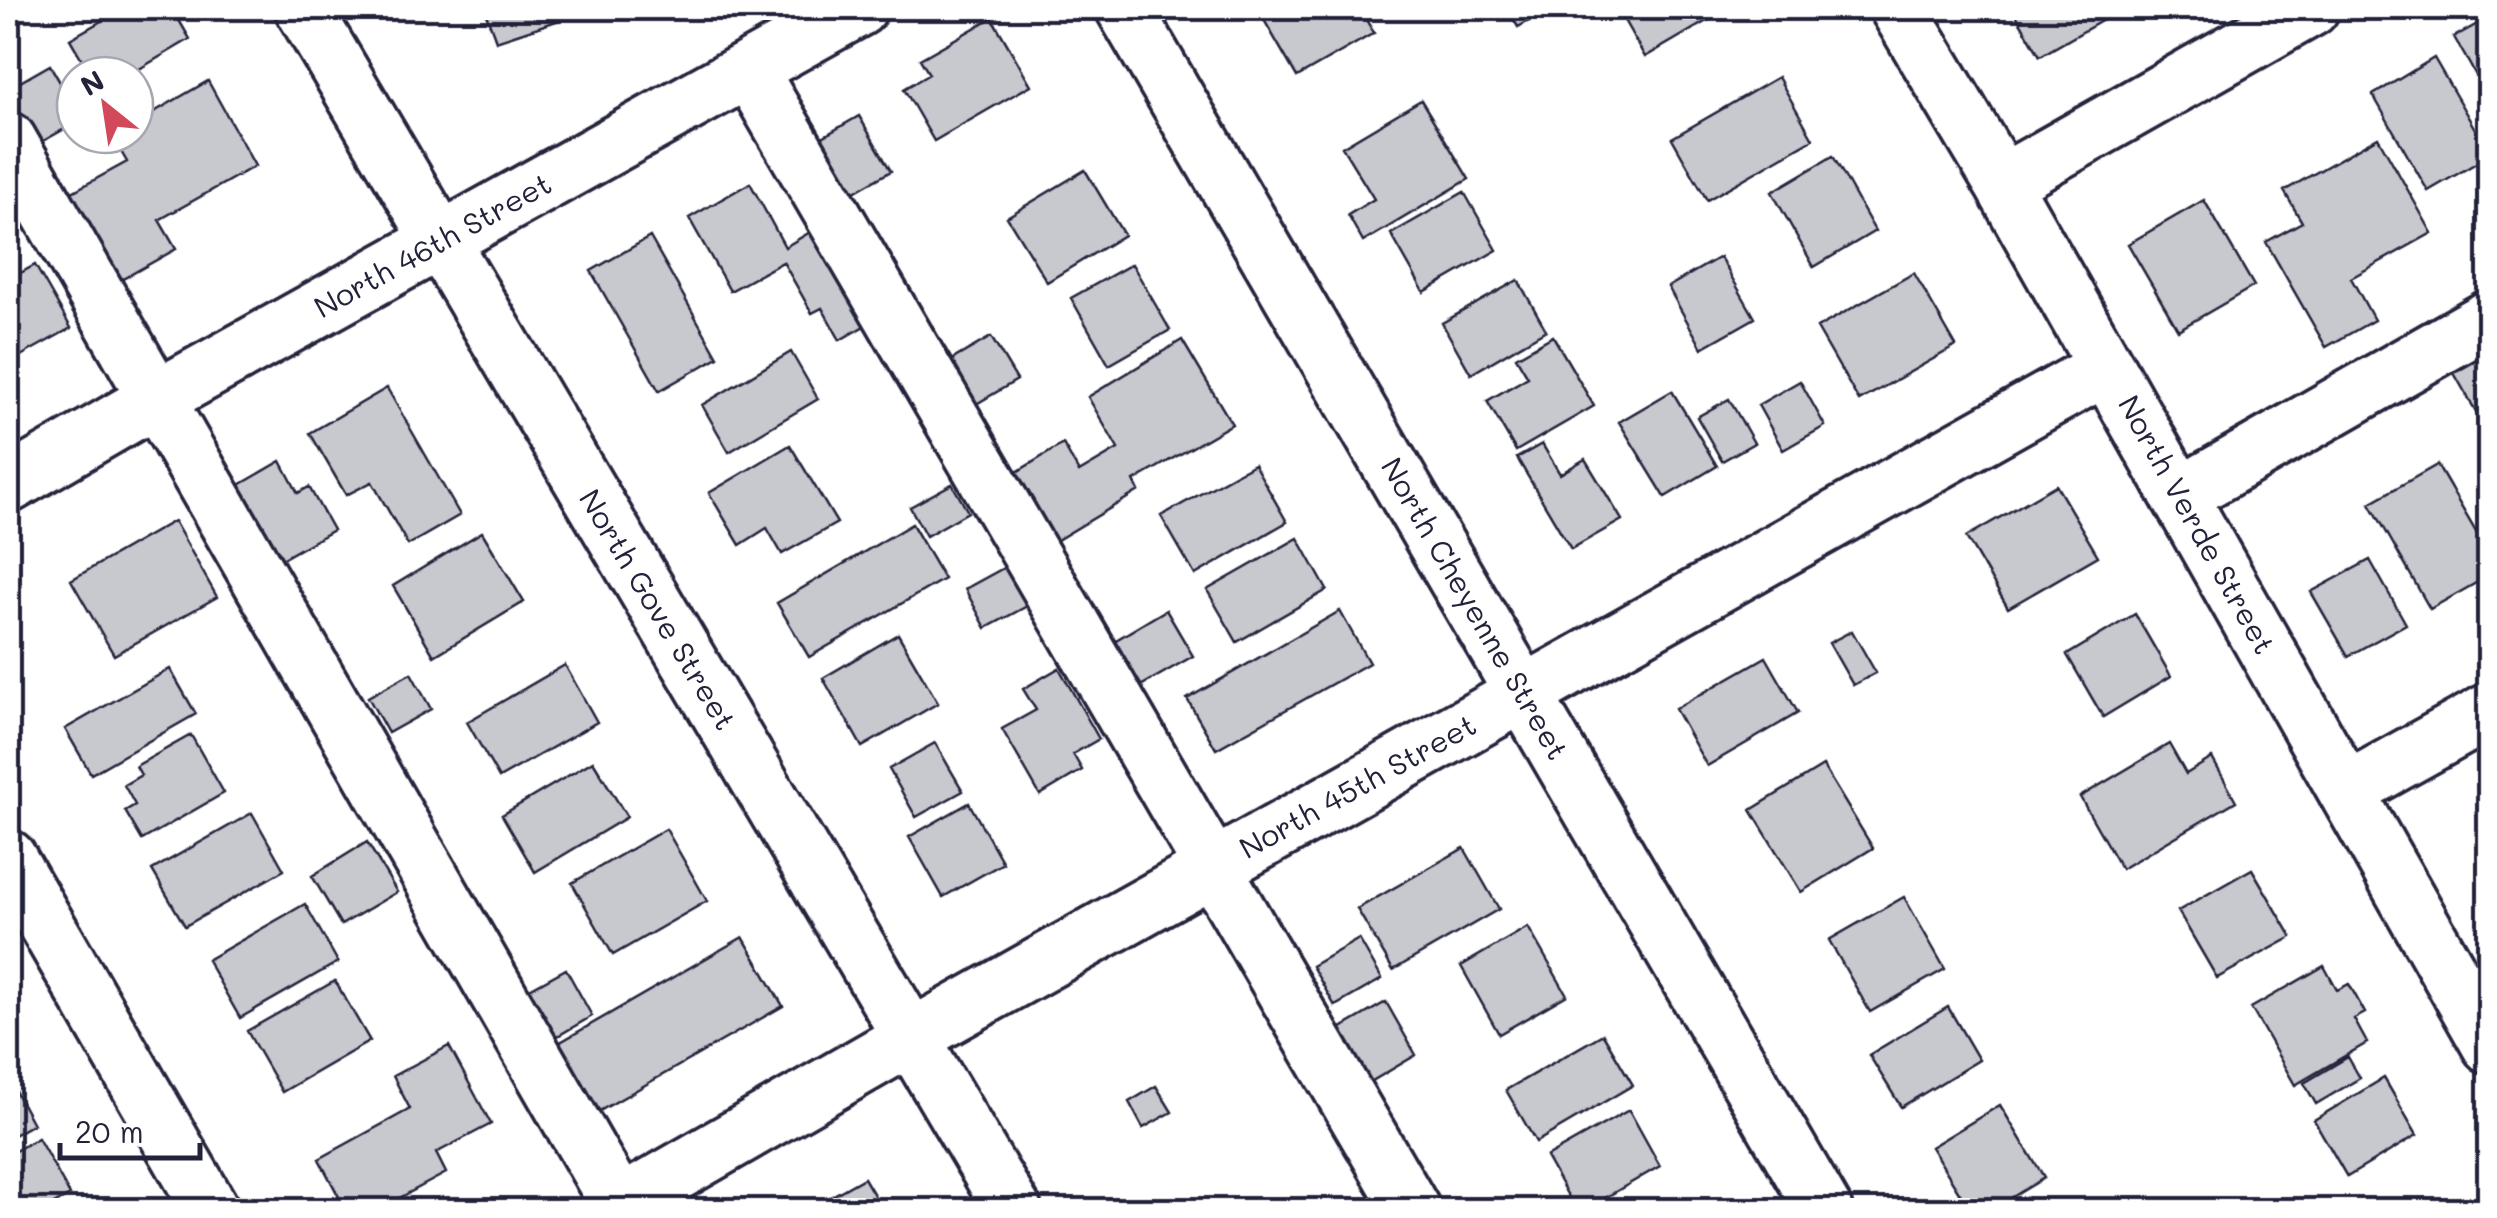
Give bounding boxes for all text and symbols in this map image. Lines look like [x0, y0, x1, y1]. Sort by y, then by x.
north arrow [55, 55, 155, 155]
text: N [74, 62, 110, 103]
street label: North 46th Street [306, 162, 558, 326]
street label: North Verde Street [2110, 387, 2286, 661]
street label: North Cheyenne Street [1373, 450, 1579, 766]
street label: North Gove Street [571, 481, 746, 737]
street label: North 45th Street [1231, 704, 1483, 867]
scale bar [60, 1098, 200, 1160]
text: 20 m [75, 1111, 144, 1151]

